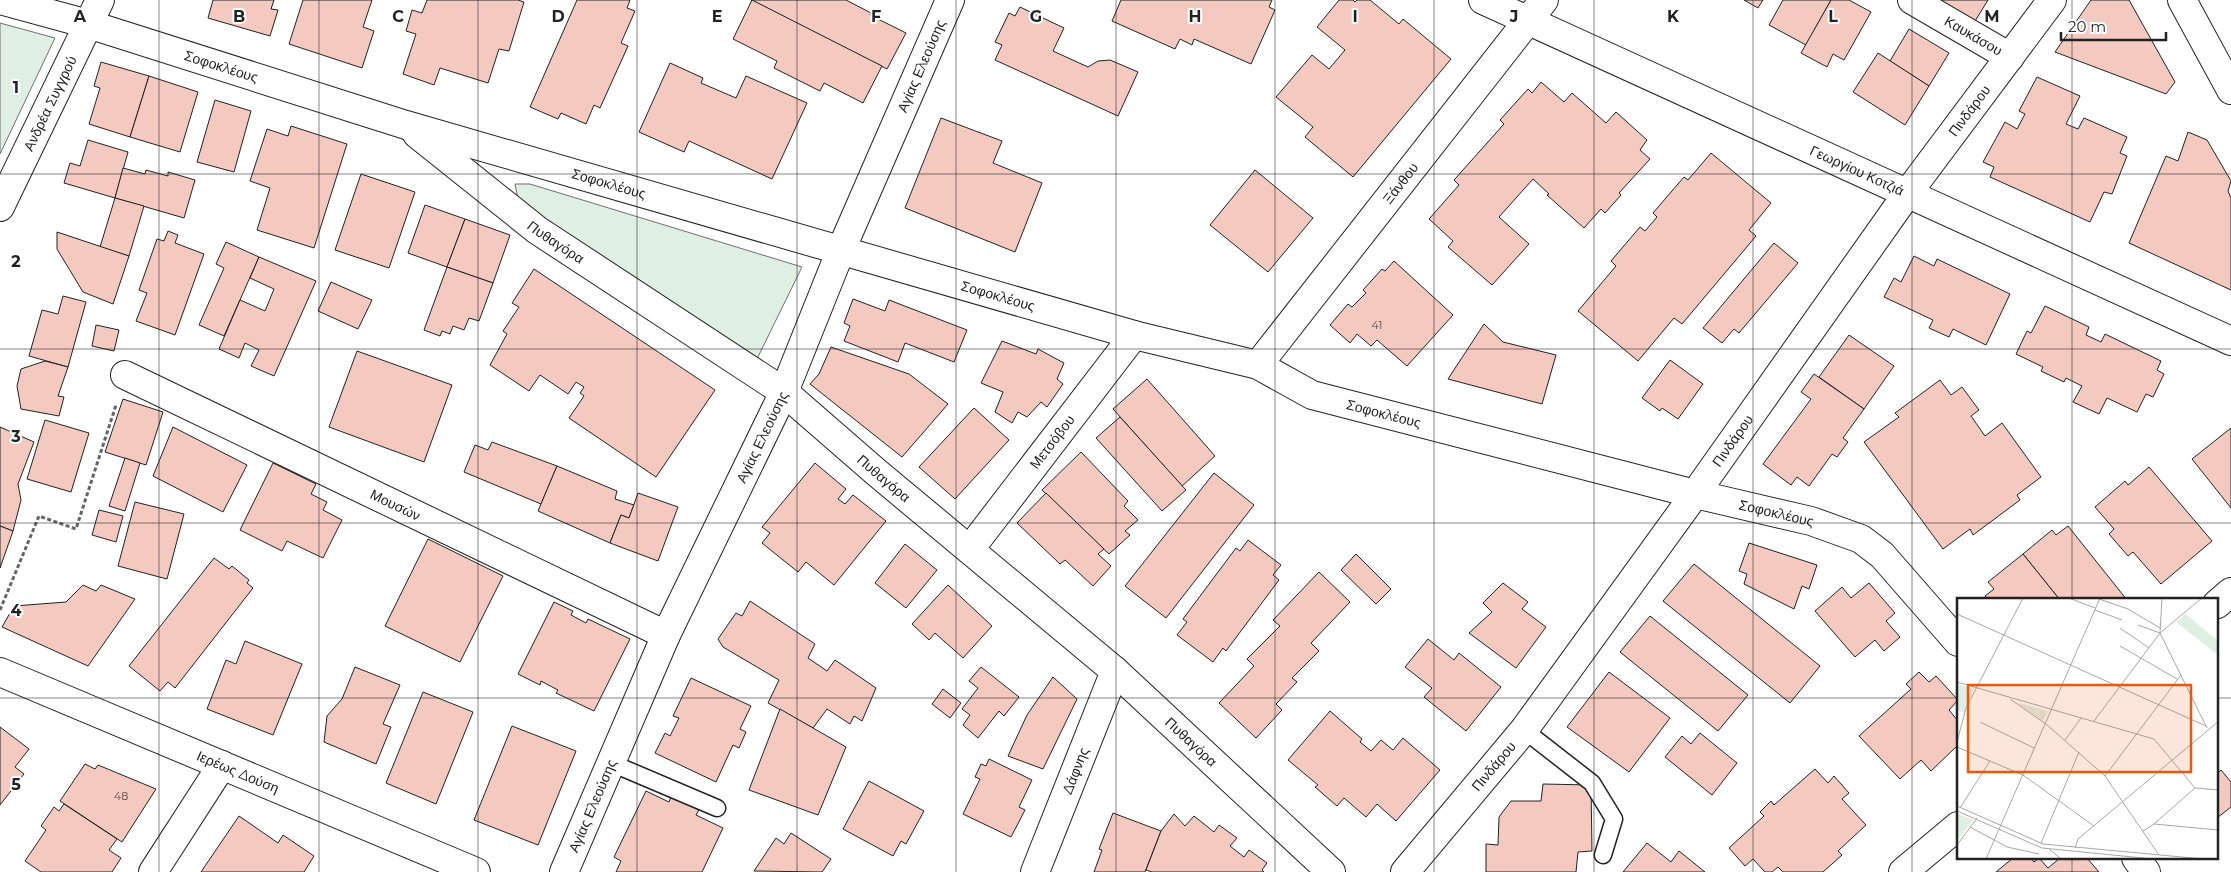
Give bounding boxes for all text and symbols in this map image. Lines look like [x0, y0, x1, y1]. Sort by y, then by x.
text: A [73, 7, 87, 26]
text: B [233, 7, 245, 26]
text: C [392, 7, 404, 26]
text: D [551, 7, 565, 26]
text: E [712, 7, 722, 26]
text: F [871, 7, 881, 26]
text: G [1030, 7, 1042, 26]
text: H [1189, 7, 1201, 26]
text: I [1352, 7, 1358, 26]
text: J [1509, 7, 1518, 26]
text: K [1667, 7, 1680, 26]
text: L [1828, 7, 1838, 26]
text: M [1984, 7, 2000, 26]
scale bar [2061, 10, 2166, 42]
street label: Καυκάσου [1941, 12, 2006, 60]
street label: Αγίας Ελεούσης [893, 16, 950, 115]
text: 20 m [2068, 17, 2106, 36]
street label: Σοφοκλέους [182, 46, 261, 87]
street label: Ανδρέα Συγγρού [19, 53, 81, 154]
text: 1 [13, 78, 19, 97]
street label: Πινδάρου [1944, 82, 1994, 140]
street label: Γεωργίου Κοτζιά [1807, 141, 1907, 200]
street label: Ξάνθου [1379, 159, 1422, 207]
street label: Σοφοκλέους [570, 164, 648, 203]
street label: Πυθαγόρα [524, 217, 588, 267]
text: 2 [11, 252, 21, 271]
street label: Σοφοκλέους [959, 277, 1037, 315]
house number: 41 [1372, 318, 1382, 332]
street label: Αγίας Ελεούσης [732, 388, 792, 486]
street label: Σοφοκλέους [1345, 395, 1423, 432]
street label: Μετσόβου [1026, 411, 1078, 472]
street label: Πινδάρου [1708, 411, 1757, 470]
text: 3 [10, 427, 21, 446]
street label: Πυθαγόρα [853, 451, 914, 506]
street label: Μουσών [367, 485, 423, 525]
street label: Σοφοκλέους [1737, 496, 1816, 530]
inset map [1957, 598, 2218, 860]
text: 4 [10, 601, 22, 620]
street label: Πυθαγόρα [1161, 713, 1221, 770]
street label: Πινδάρου [1468, 738, 1520, 795]
street label: Δάφνης [1058, 745, 1093, 797]
street label: Ιερέως Δούση [194, 747, 282, 797]
street label: Αγίας Ελεούσης [565, 756, 621, 855]
text: 5 [11, 775, 21, 794]
house number: 48 [114, 789, 128, 803]

